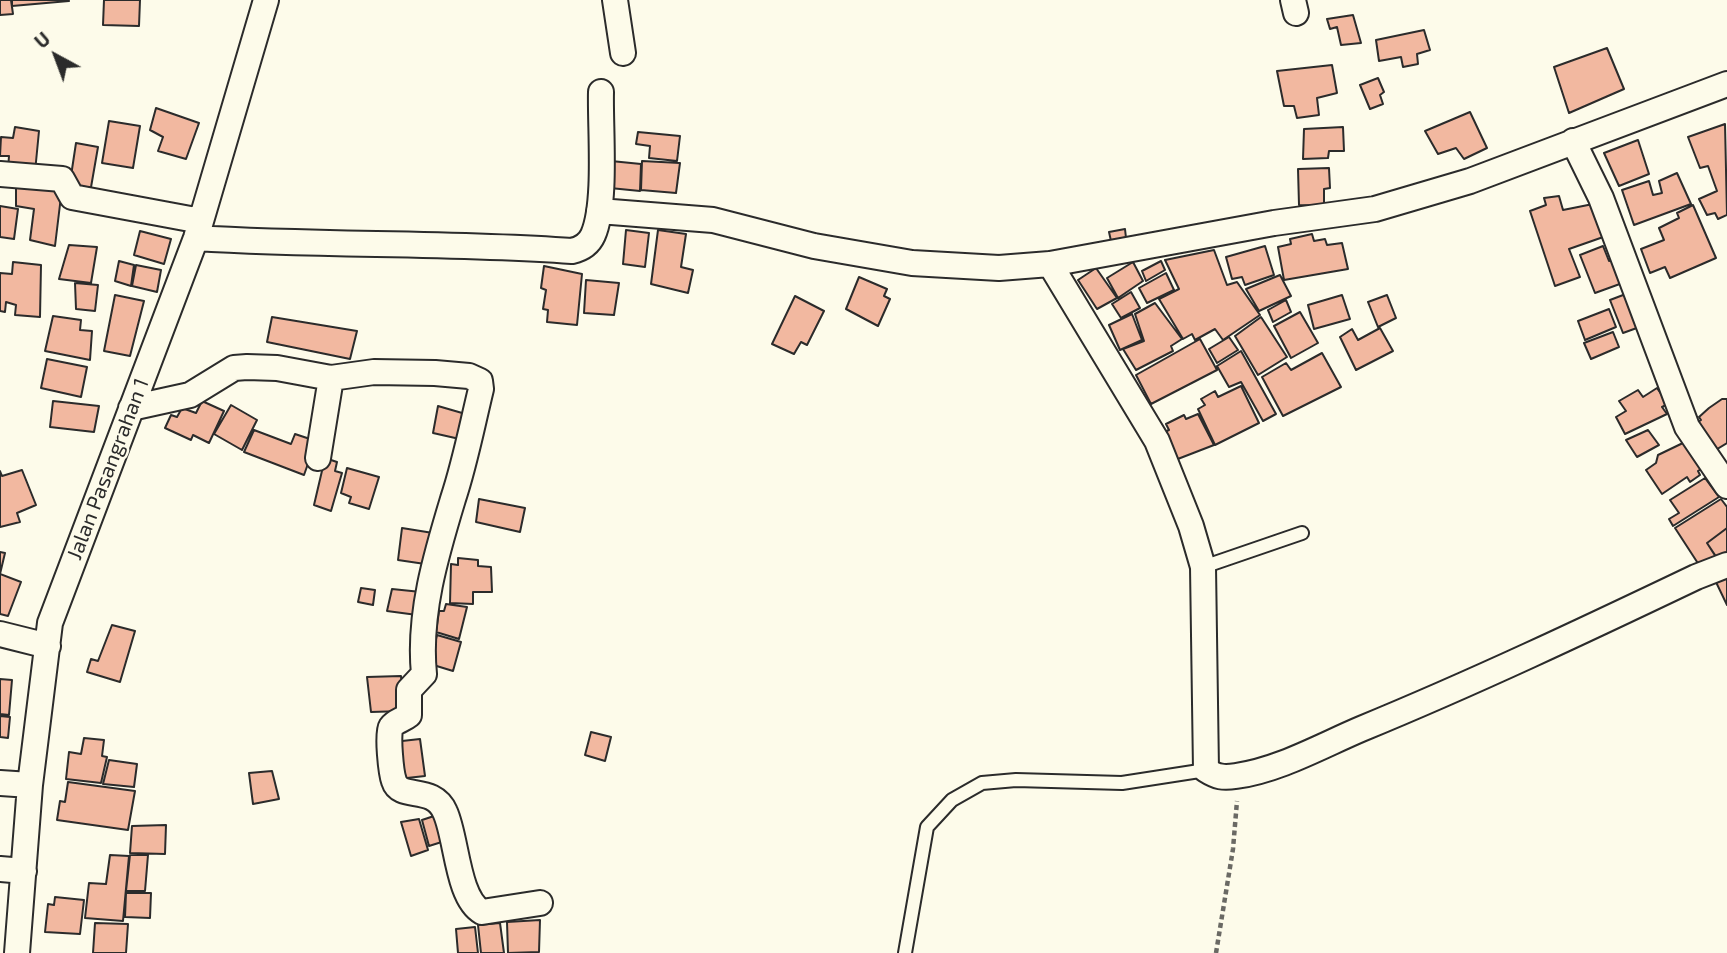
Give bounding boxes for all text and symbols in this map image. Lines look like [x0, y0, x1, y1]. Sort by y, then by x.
north arrow [21, 21, 91, 91]
text: U [29, 27, 54, 53]
street label: Jalan Pasangrahan 1 [62, 375, 154, 563]

